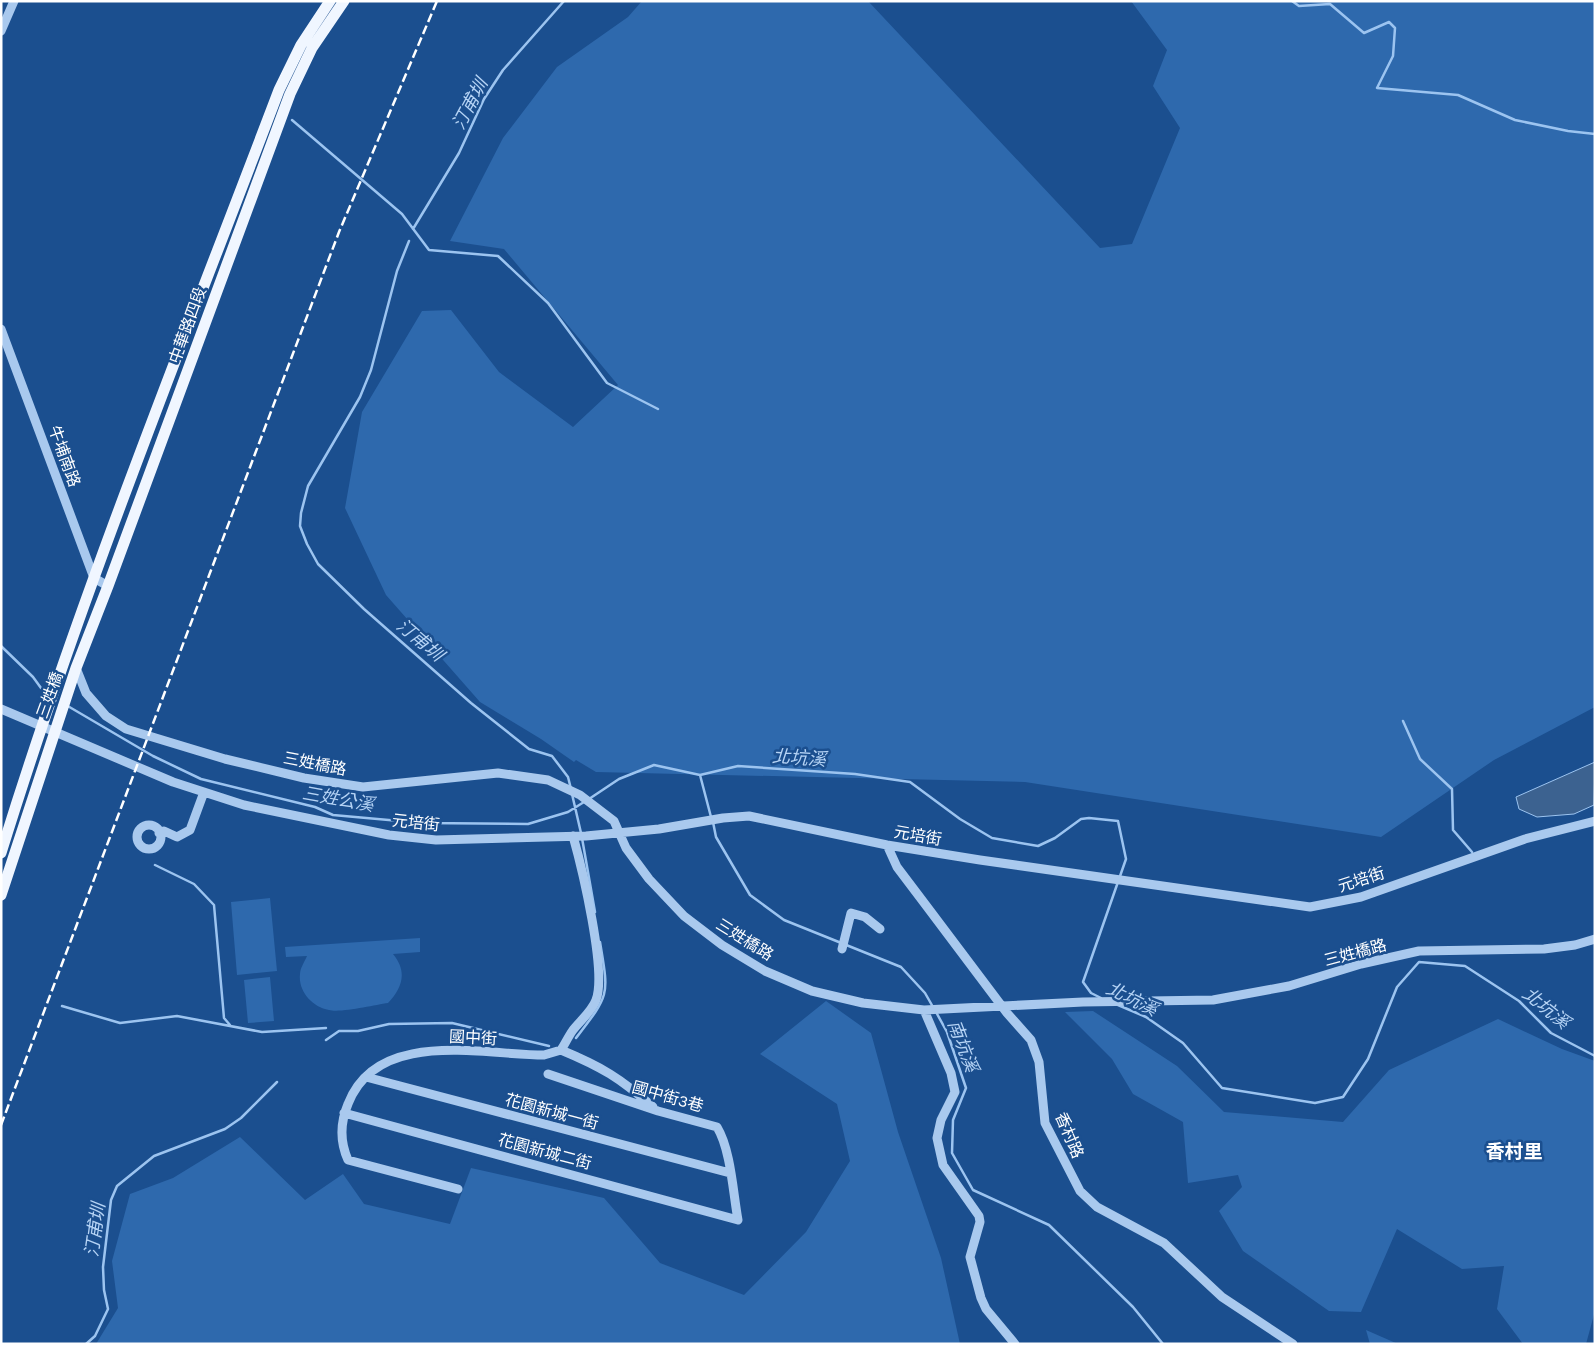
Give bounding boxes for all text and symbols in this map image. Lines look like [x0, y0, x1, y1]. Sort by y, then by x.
water label: 汀甫圳 [448, 72, 494, 133]
street label: 中華路四段 [165, 284, 210, 366]
street label: 牛埔南路 [45, 423, 84, 489]
water label: 汀甫圳 [392, 614, 450, 668]
street label: 三姓橋 [32, 669, 67, 721]
water label: 北坑溪 [771, 745, 830, 771]
street label: 三姓橋路 [282, 748, 348, 779]
water label: 三姓公溪 [301, 782, 378, 817]
street label: 元培街 [391, 811, 441, 834]
street label: 元培街 [893, 822, 943, 849]
street label: 元培街 [1335, 863, 1387, 896]
street label: 三姓橋路 [713, 914, 777, 964]
street label: 三姓橋路 [1322, 935, 1389, 970]
water label: 北坑溪 [1103, 977, 1164, 1022]
water label: 北坑溪 [1518, 982, 1576, 1035]
water label: 南坑溪 [943, 1017, 984, 1078]
street label: 國中街 [449, 1027, 497, 1048]
street label: 國中街3巷 [630, 1077, 706, 1116]
street label: 花園新城一街 [503, 1090, 601, 1133]
street label: 香村路 [1051, 1109, 1088, 1161]
street label: 花園新城二街 [496, 1130, 594, 1173]
district label: 香村里 [1485, 1141, 1543, 1163]
water label: 汀甫圳 [80, 1199, 110, 1258]

